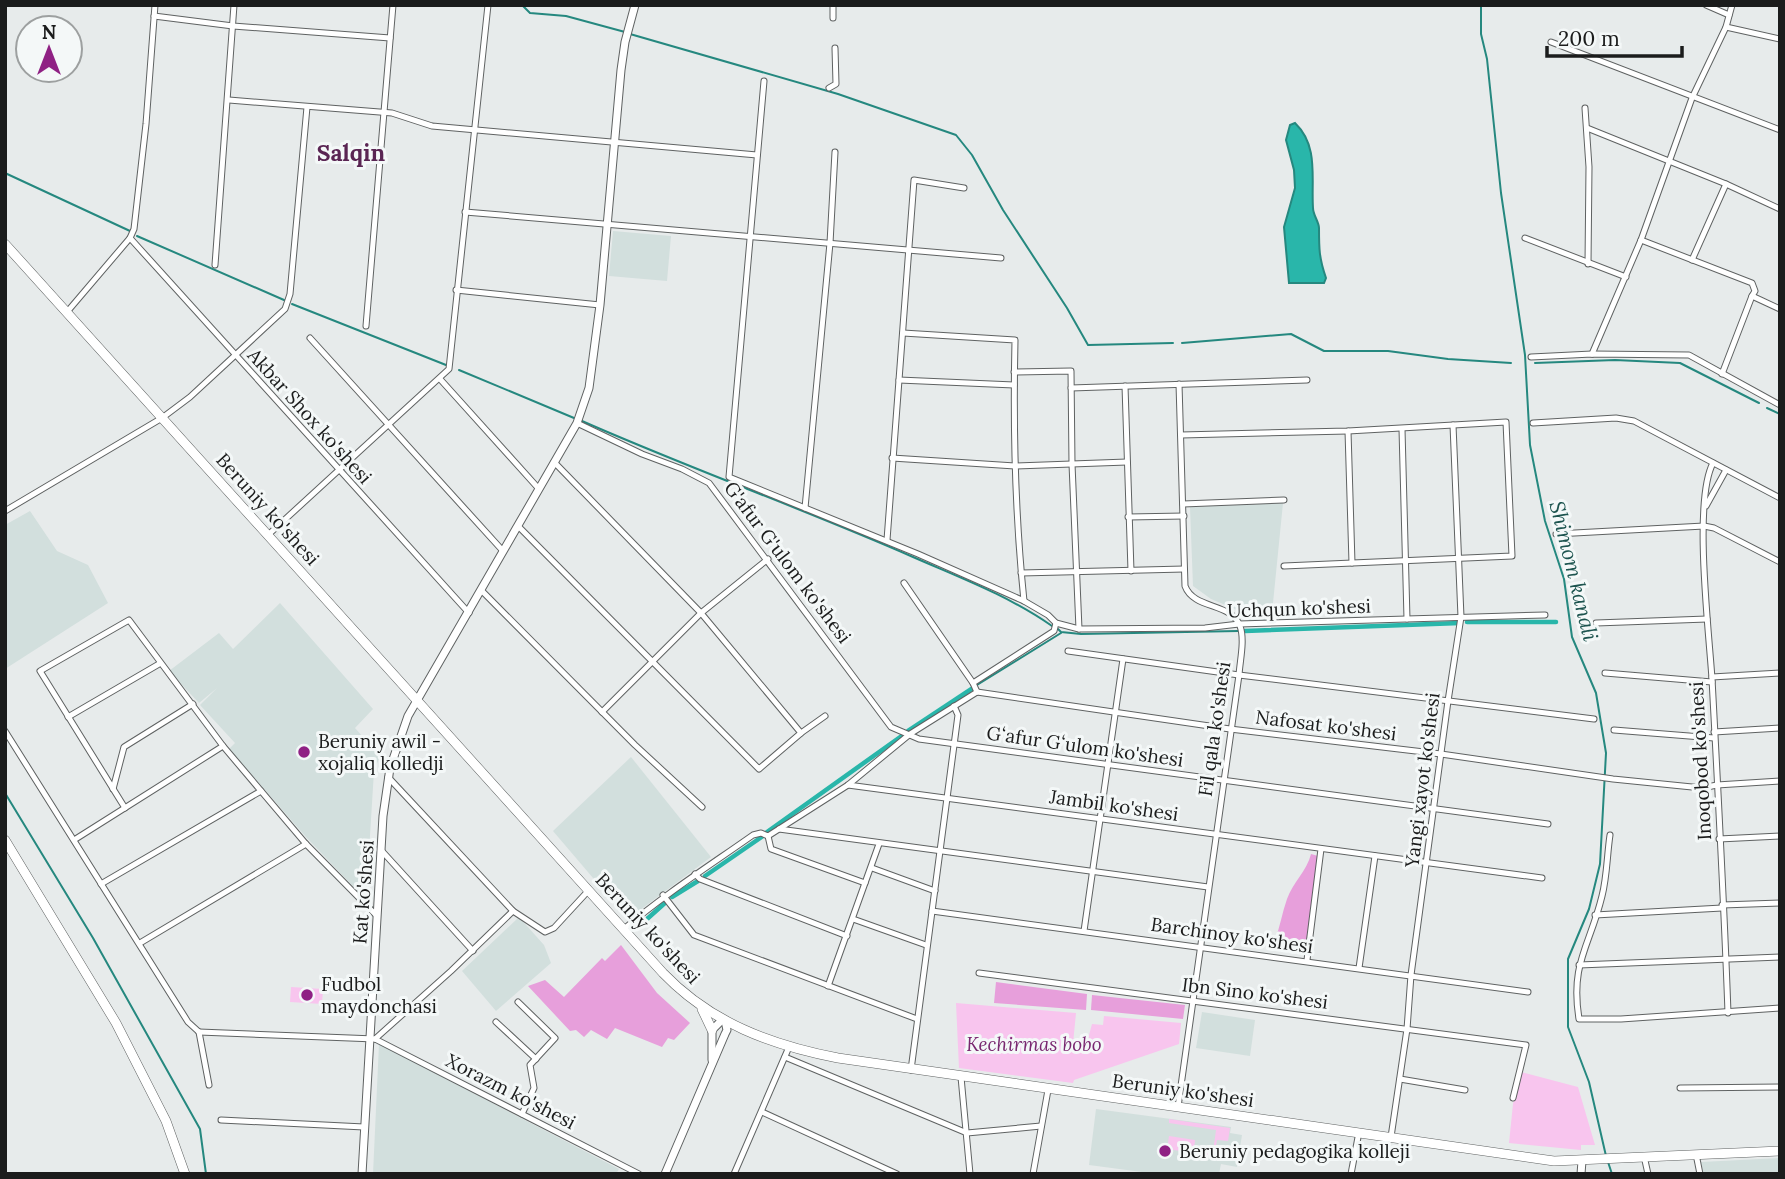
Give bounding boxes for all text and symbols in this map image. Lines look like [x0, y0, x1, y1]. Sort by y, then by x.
north arrow [14, 14, 84, 84]
scale bar [1547, 14, 1682, 58]
text: N [42, 20, 57, 44]
text: 200 m [1558, 25, 1620, 52]
district label: Salqin [317, 138, 386, 167]
street label: Akbar Shox ko'shesi [242, 343, 377, 489]
street label: Beruniy ko'shesi [211, 448, 325, 570]
street label: G'afur G'ulom ko'shesi [719, 476, 857, 648]
water label: Shimom kanali [1544, 498, 1605, 644]
street label: Uchqun ko'shesi [1227, 593, 1371, 623]
street label: Fil qala ko'shesi [1193, 660, 1235, 798]
street label: Inoqobod ko'shesi [1684, 681, 1716, 841]
street label: Yangi xayot ko'shesi [1399, 691, 1445, 870]
street label: Nafosat ko'shesi [1254, 704, 1398, 746]
street label: Gʻafur Gʻulom ko'shesi [985, 720, 1185, 772]
place label: Beruniy awil - xojaliq kolledji [318, 729, 444, 775]
marker: Beruniy awil - xojaliq kolledji [296, 744, 312, 760]
street label: Jambil ko'shesi [1047, 784, 1180, 826]
street label: Kat ko'shesi [347, 839, 379, 945]
street label: Beruniy ko'shesi [590, 868, 706, 988]
street label: Barchinoy ko'shesi [1149, 912, 1315, 958]
place label: Fudbol maydonchasi [321, 972, 437, 1018]
street label: Ibn Sino ko'shesi [1181, 972, 1329, 1014]
marker: Fudbol maydonchasi [299, 987, 315, 1003]
park label: Kechirmas bobo [966, 1032, 1102, 1056]
street label: Xorazm ko'shesi [442, 1048, 580, 1134]
street label: Beruniy ko'shesi [1111, 1068, 1255, 1112]
place label: Beruniy pedagogika kolleji [1179, 1139, 1410, 1163]
marker: Beruniy pedagogika kolleji [1157, 1143, 1173, 1159]

